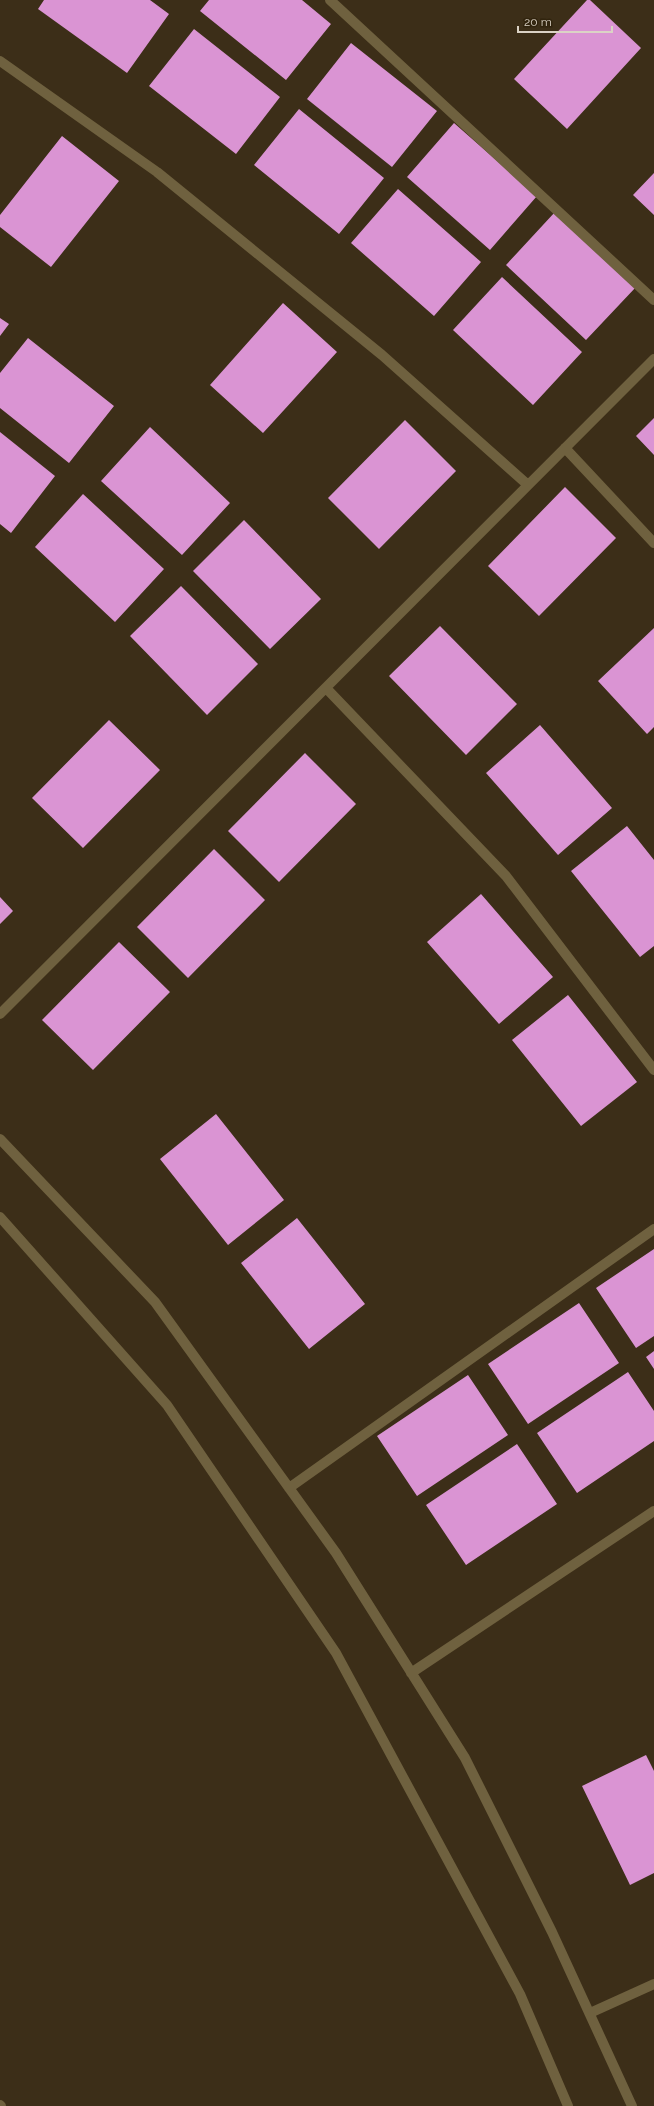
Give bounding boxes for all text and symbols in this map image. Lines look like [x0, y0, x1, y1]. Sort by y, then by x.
scale bar [518, 8, 612, 34]
text: 20 m [524, 15, 552, 29]

